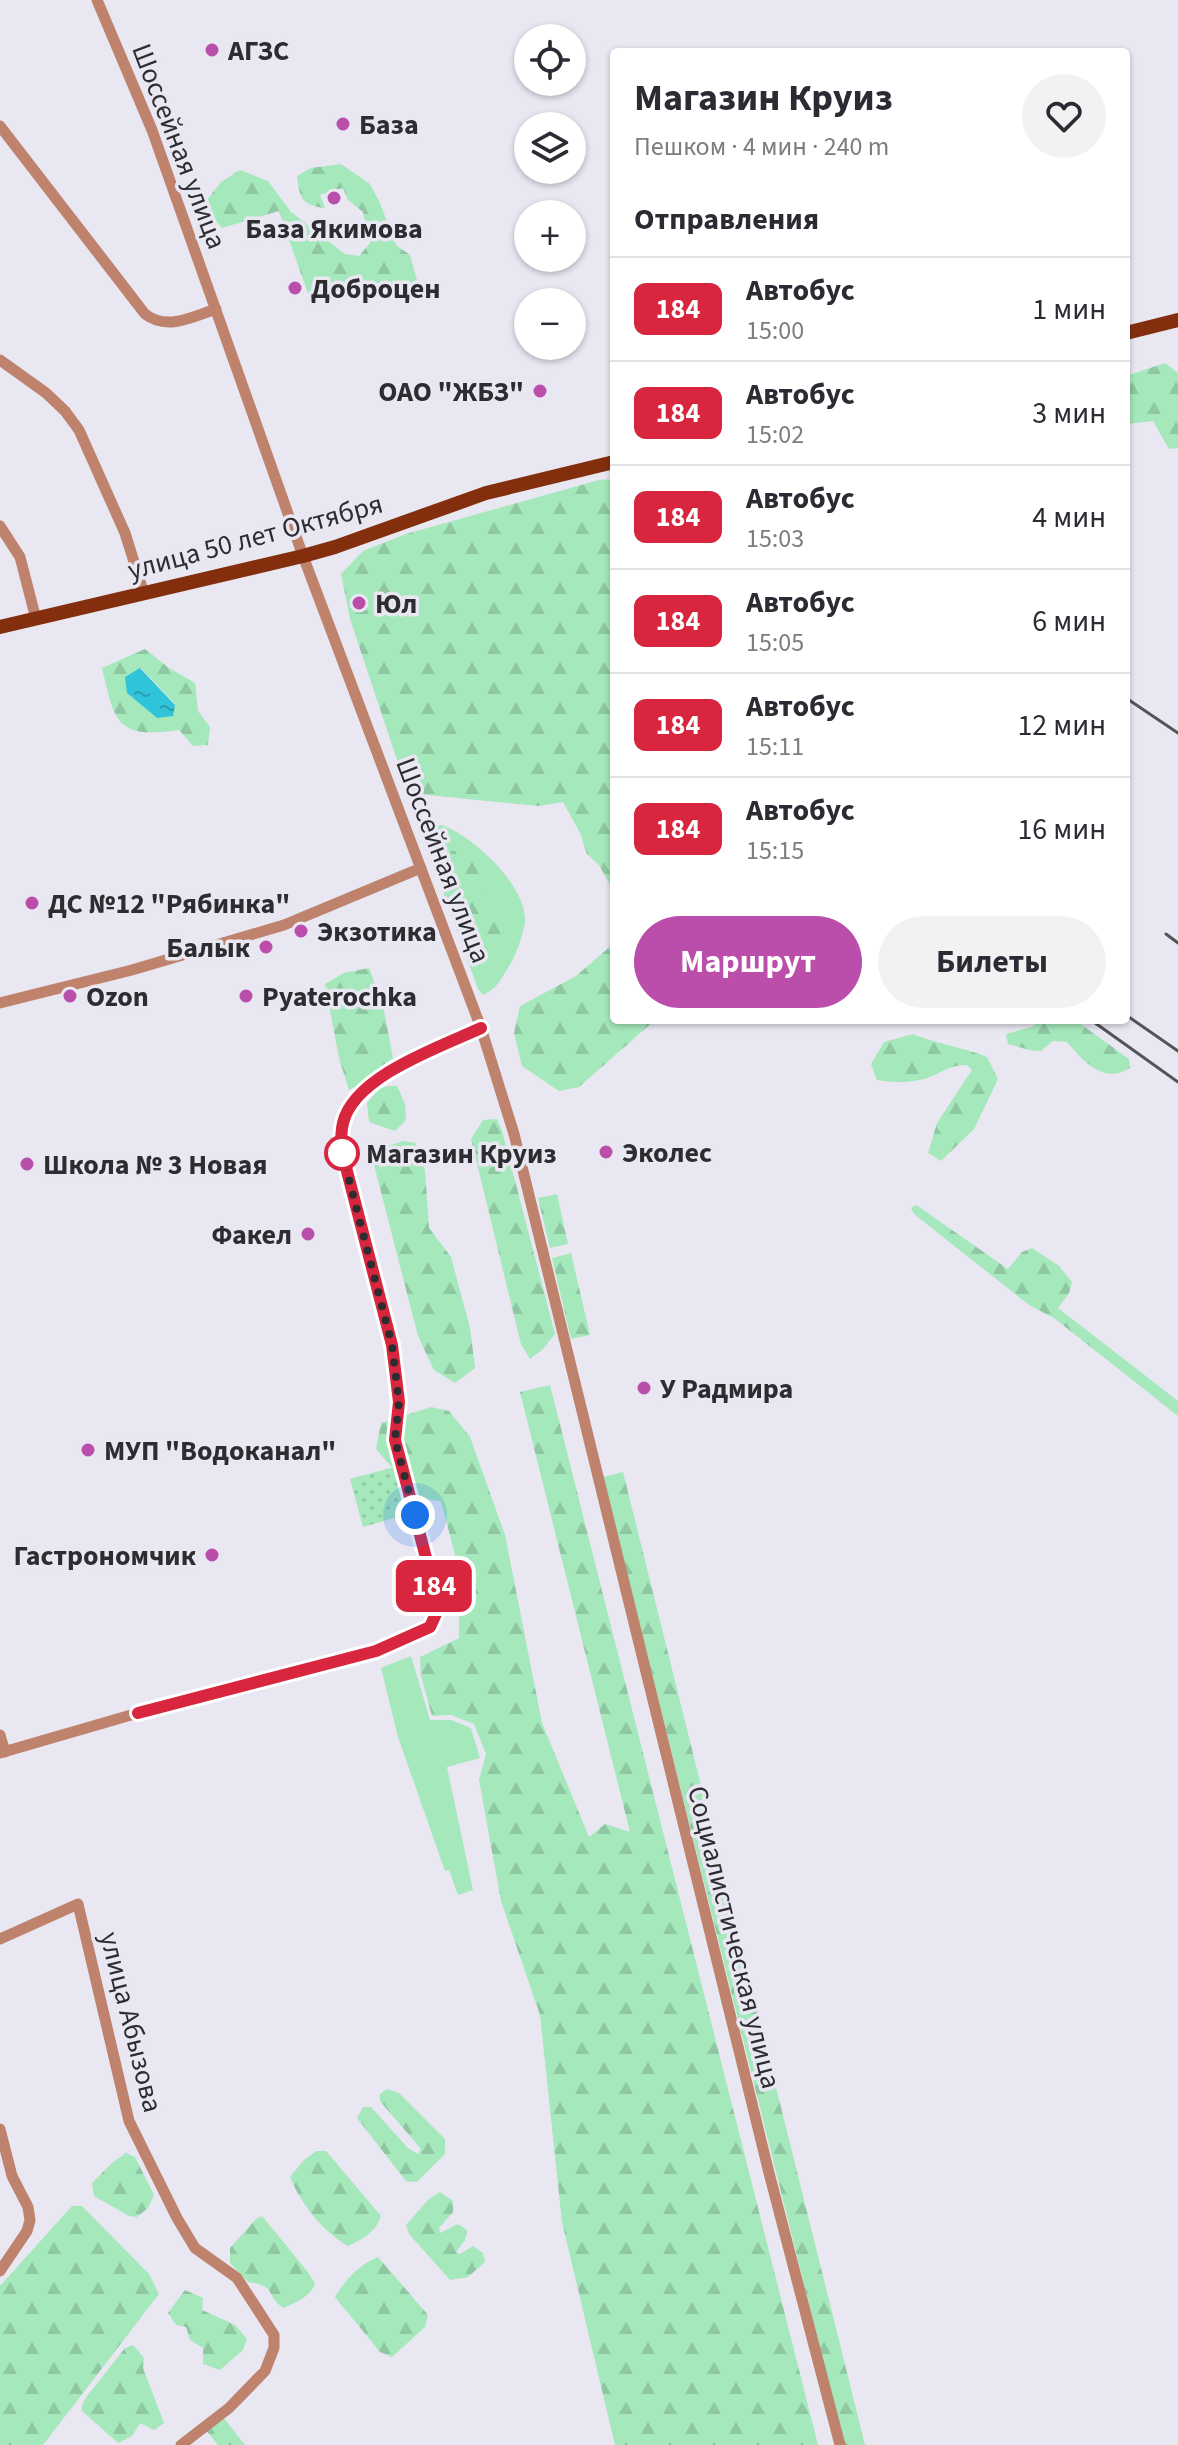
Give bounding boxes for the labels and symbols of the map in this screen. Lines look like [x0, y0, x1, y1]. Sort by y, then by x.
place label: АГЗС [227, 31, 289, 71]
street label: Шоссейная улица [122, 38, 237, 255]
marker: АГЗС [203, 41, 221, 59]
place label: База [359, 105, 419, 145]
marker: База [334, 115, 352, 133]
marker: База Якимова [325, 189, 343, 207]
place label: База Якимова [245, 209, 423, 249]
place label: Доброцен [311, 269, 441, 309]
marker: Доброцен [286, 279, 304, 297]
place label: ОАО "ЖБЗ" [378, 372, 524, 412]
marker: ОАО "ЖБЗ" [531, 382, 549, 400]
street label: улица 50 лет Октября [123, 484, 387, 590]
place label: Юл [375, 584, 417, 624]
marker: Юл [350, 594, 368, 612]
street label: Шоссейная улица [386, 752, 501, 969]
place label: ДС №12 "Рябинка" [48, 884, 290, 924]
marker: ДС №12 "Рябинка" [23, 894, 41, 912]
place label: Экзотика [317, 912, 437, 952]
marker: Экзотика [292, 922, 310, 940]
place label: Балык [166, 928, 251, 968]
marker: Балык [257, 938, 275, 956]
place label: Ozon [86, 977, 149, 1017]
place label: Pyaterochka [262, 977, 417, 1017]
marker: Ozon [61, 987, 79, 1005]
marker: Pyaterochka [237, 987, 255, 1005]
place label: Эколес [622, 1133, 712, 1173]
place label: Магазин Круиз [366, 1134, 557, 1174]
marker: Магазин Круиз [325, 1136, 359, 1170]
marker: Эколес [597, 1143, 615, 1161]
place label: Школа № 3 Новая [43, 1145, 267, 1185]
marker: Школа № 3 Новая [18, 1155, 36, 1173]
place label: Факел [211, 1215, 292, 1255]
marker: Факел [299, 1225, 317, 1243]
place label: У Радмира [660, 1369, 793, 1409]
marker: У Радмира [635, 1379, 653, 1397]
place label: МУП "Водоканал" [104, 1431, 336, 1471]
marker: МУП "Водоканал" [79, 1441, 97, 1459]
your location [395, 1495, 435, 1535]
place label: Гастрономчик [13, 1536, 197, 1576]
marker: Гастрономчик [203, 1546, 221, 1564]
line badge: 184 [388, 1560, 480, 1612]
street label: Социалистическая улица [677, 1782, 791, 2093]
street label: улица Абызова [89, 1928, 173, 2117]

